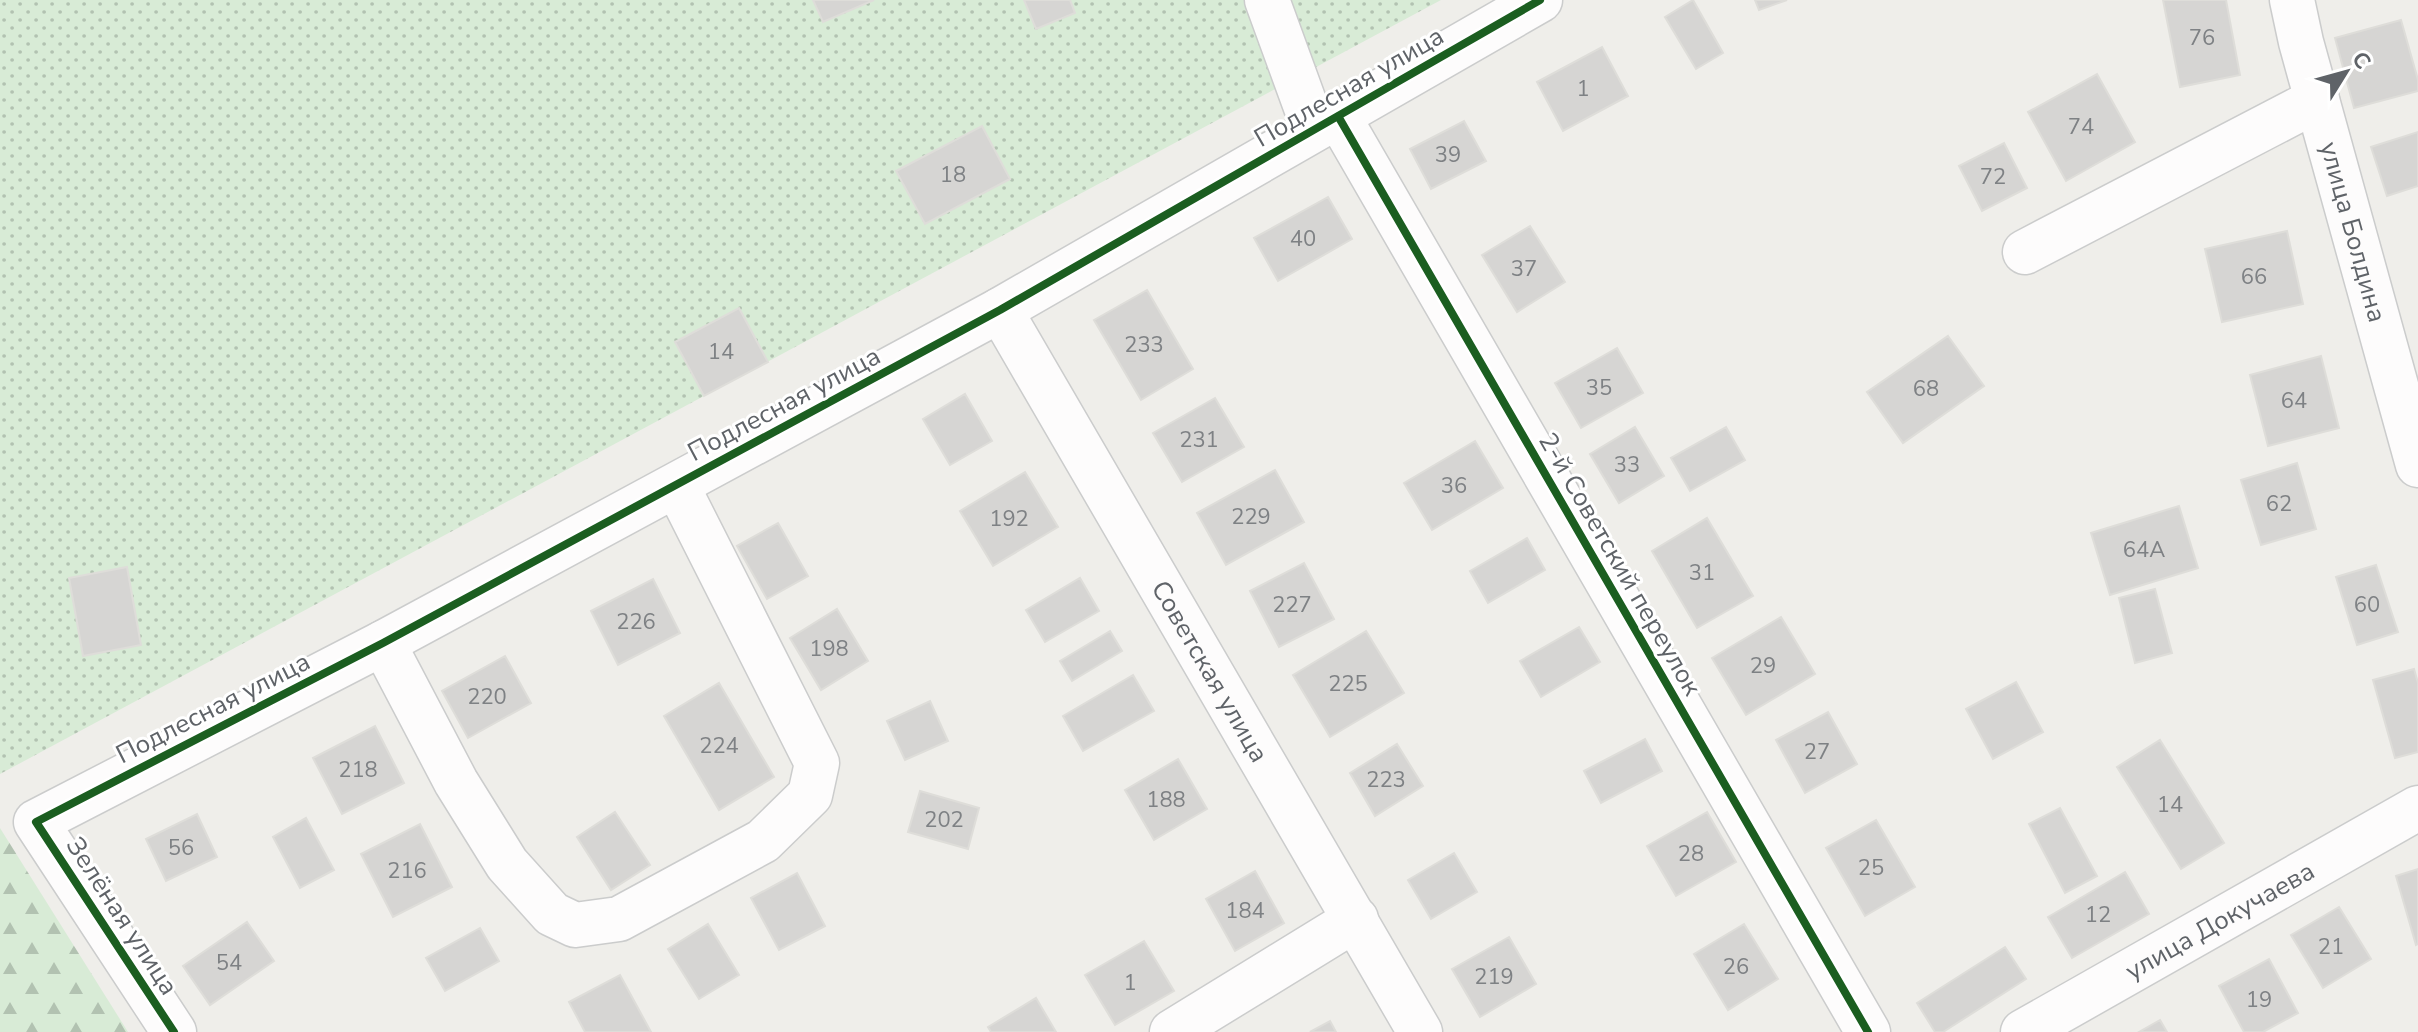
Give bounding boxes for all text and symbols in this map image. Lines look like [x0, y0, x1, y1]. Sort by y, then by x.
street label: Подлесная улица [1248, 18, 1450, 156]
house number: 76 [2189, 23, 2215, 53]
north arrow [2306, 32, 2386, 112]
text: С [2345, 46, 2378, 76]
house number: 1 [1576, 74, 1590, 104]
house number: 74 [2068, 112, 2094, 142]
street label: улица Болдина [2312, 138, 2395, 326]
house number: 39 [1435, 140, 1461, 170]
house number: 18 [940, 160, 966, 190]
house number: 72 [1980, 162, 2006, 192]
house number: 40 [1290, 224, 1316, 254]
house number: 37 [1511, 254, 1537, 284]
house number: 66 [2241, 262, 2267, 292]
house number: 233 [1124, 330, 1164, 360]
house number: 14 [708, 337, 734, 367]
street label: Подлесная улица [681, 338, 887, 470]
house number: 35 [1586, 373, 1612, 403]
house number: 68 [1913, 374, 1939, 404]
house number: 64 [2281, 386, 2307, 416]
house number: 231 [1179, 425, 1219, 455]
street label: 2-й Советский переулок [1530, 426, 1710, 702]
house number: 33 [1614, 450, 1640, 480]
house number: 36 [1441, 471, 1467, 501]
house number: 62 [2266, 489, 2292, 519]
house number: 229 [1231, 502, 1271, 532]
house number: 192 [989, 504, 1029, 534]
house number: 64А [2123, 535, 2165, 565]
house number: 31 [1689, 558, 1715, 588]
street label: Советская улица [1143, 574, 1277, 769]
house number: 227 [1272, 590, 1312, 620]
house number: 60 [2354, 590, 2380, 620]
house number: 226 [616, 607, 656, 637]
house number: 198 [809, 634, 849, 664]
street label: Подлесная улица [110, 644, 316, 772]
house number: 29 [1750, 651, 1776, 681]
house number: 225 [1328, 669, 1368, 699]
house number: 220 [467, 682, 507, 712]
house number: 224 [699, 731, 739, 761]
house number: 27 [1804, 737, 1830, 767]
house number: 218 [338, 755, 378, 785]
house number: 223 [1366, 765, 1406, 795]
house number: 188 [1146, 785, 1186, 815]
house number: 14 [2157, 790, 2183, 820]
house number: 202 [924, 805, 964, 835]
street label: Зелёная улица [58, 830, 186, 1002]
house number: 56 [168, 833, 194, 863]
house number: 28 [1678, 839, 1704, 869]
house number: 25 [1858, 853, 1884, 883]
street label: улица Докучаева [2119, 853, 2321, 988]
house number: 216 [387, 856, 427, 886]
house number: 184 [1225, 896, 1265, 926]
house number: 12 [2085, 900, 2111, 930]
house number: 21 [2318, 932, 2344, 962]
house number: 54 [216, 948, 242, 978]
house number: 26 [1723, 952, 1749, 982]
house number: 219 [1474, 962, 1514, 992]
house number: 1 [1123, 968, 1137, 998]
house number: 19 [2246, 985, 2272, 1015]

